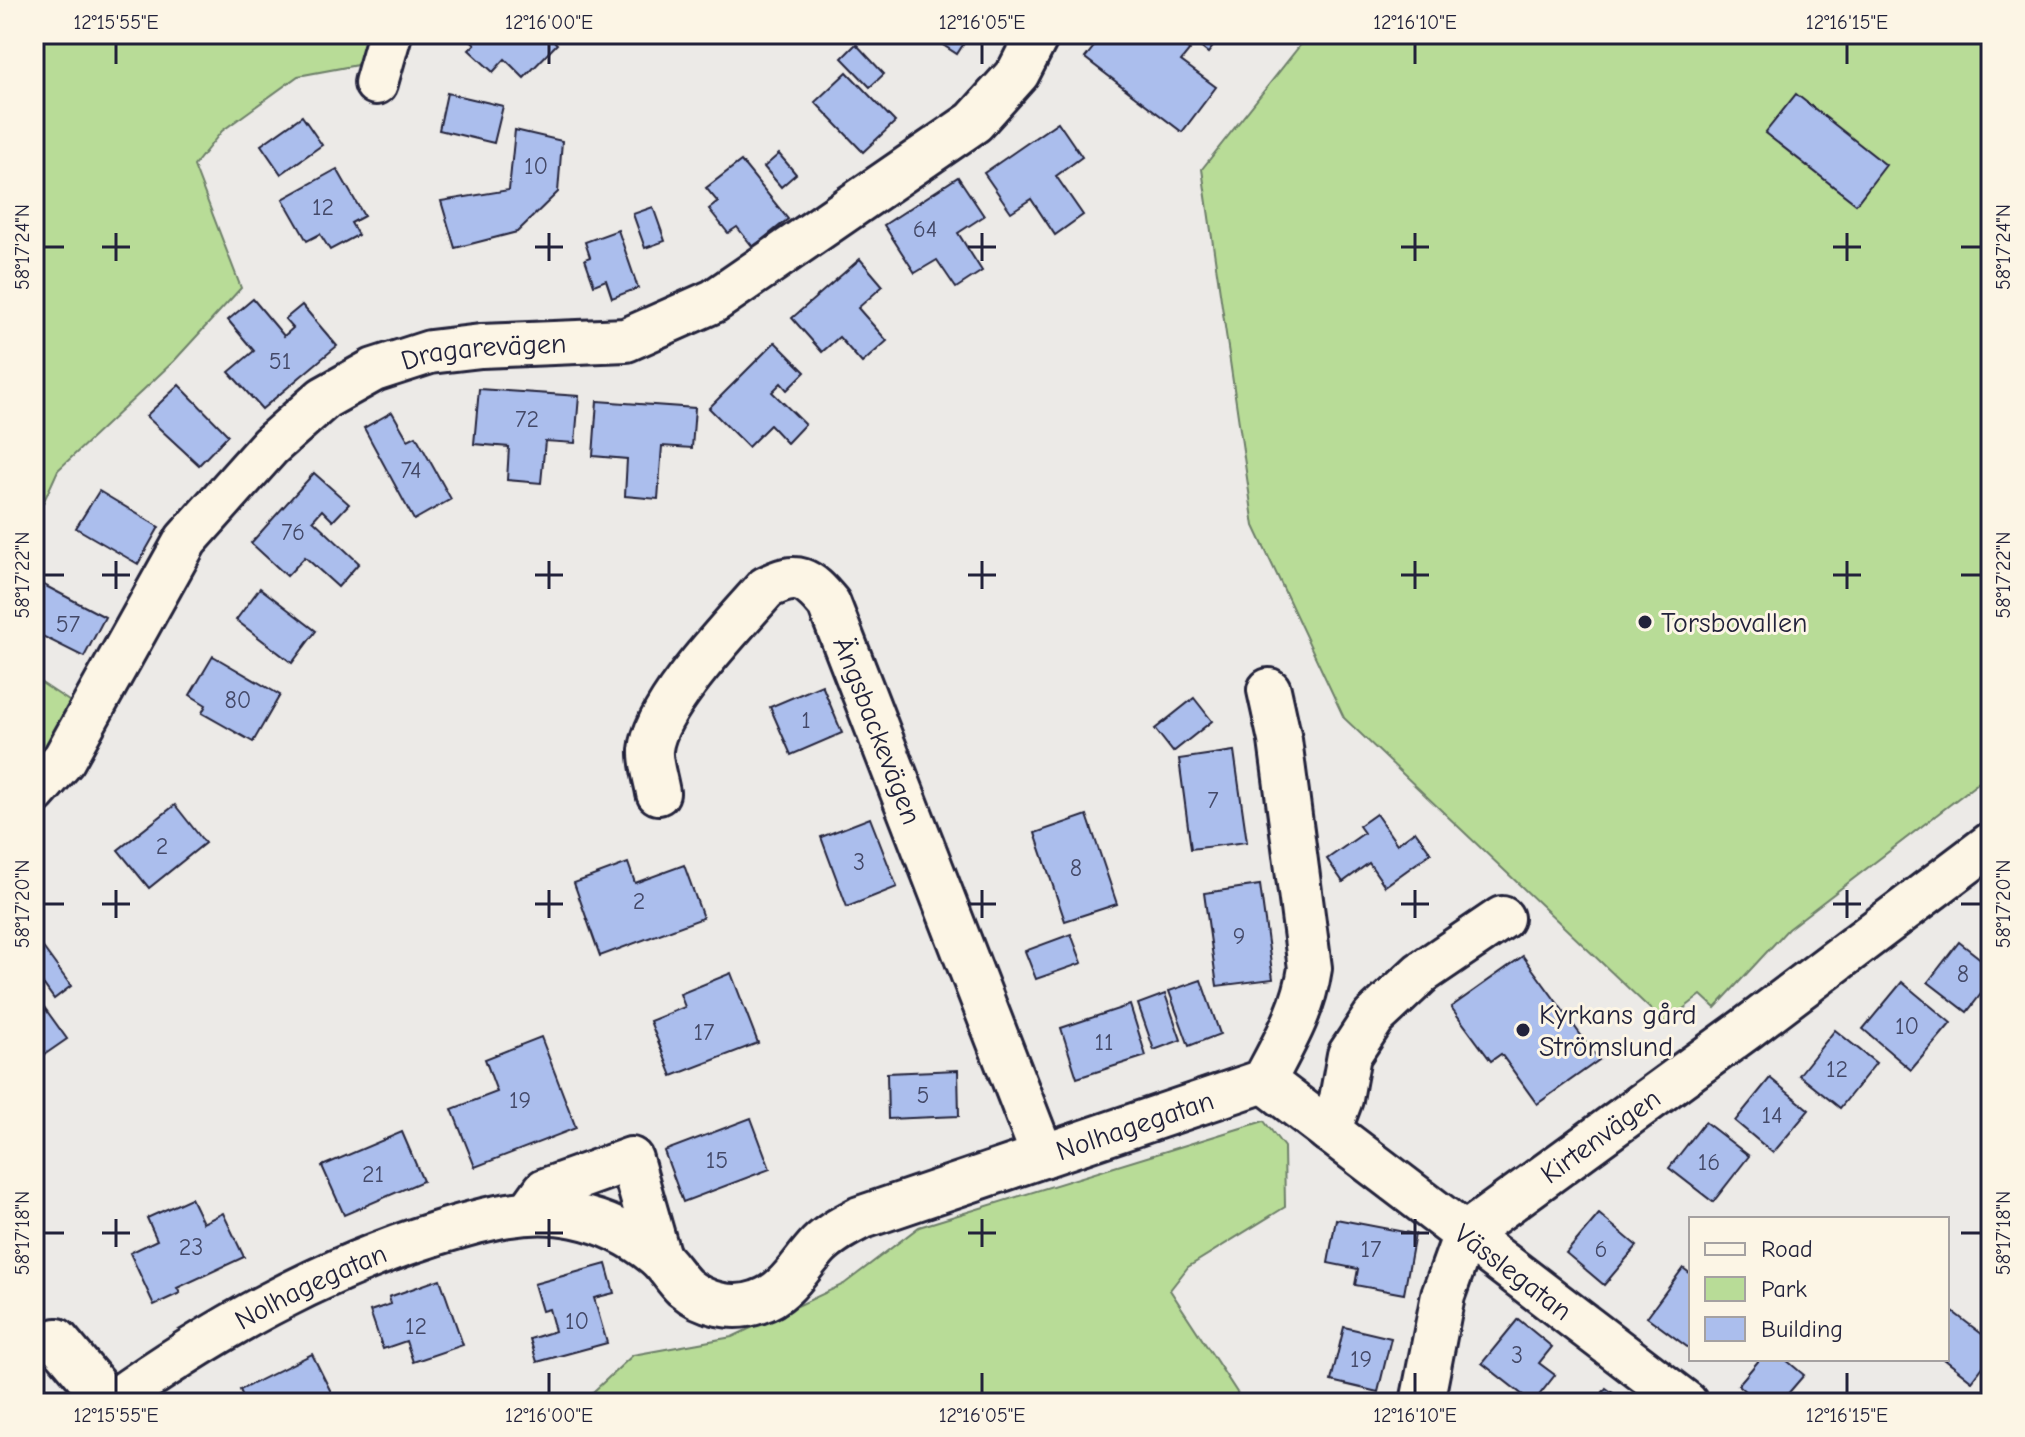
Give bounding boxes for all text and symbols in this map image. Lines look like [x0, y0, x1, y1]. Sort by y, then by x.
text: 12°15'55"E [73, 11, 159, 34]
text: 12°16'00"E [505, 11, 593, 34]
text: 12°16'05"E [939, 11, 1025, 34]
text: 12°16'10"E [1373, 11, 1457, 34]
text: 12°16'15"E [1806, 11, 1888, 34]
house number: 10 [524, 152, 548, 180]
house number: 12 [312, 193, 334, 221]
text: 58°17'24"N [11, 204, 34, 290]
text: 58°17'24"N [1992, 204, 2015, 290]
house number: 64 [913, 215, 937, 243]
street label: Dragarevägen [397, 327, 567, 377]
house number: 51 [269, 347, 291, 375]
house number: 72 [515, 405, 539, 433]
house number: 74 [400, 456, 422, 484]
house number: 76 [281, 518, 305, 546]
text: 58°17'22"N [11, 532, 34, 618]
text: 58°17'22"N [1992, 532, 2015, 618]
place label: Torsbovallen [1661, 607, 1807, 639]
house number: 57 [56, 610, 80, 638]
marker: Torsbovallen [1636, 613, 1654, 631]
street label: Ängsbackevägen [826, 633, 928, 829]
house number: 80 [225, 686, 251, 714]
house number: 1 [801, 706, 811, 734]
house number: 7 [1207, 786, 1219, 814]
house number: 2 [156, 832, 168, 860]
house number: 3 [853, 848, 865, 876]
house number: 8 [1070, 854, 1082, 882]
text: 58°17'20"N [11, 860, 34, 948]
text: 58°17'20"N [1992, 860, 2015, 948]
house number: 2 [633, 887, 645, 915]
house number: 9 [1233, 922, 1245, 950]
house number: 8 [1957, 960, 1969, 988]
place label: Kyrkans gård Strömslund [1539, 999, 1697, 1063]
house number: 10 [1895, 1012, 1919, 1040]
house number: 17 [694, 1018, 714, 1046]
marker: Kyrkans gård Strömslund [1514, 1021, 1532, 1039]
house number: 11 [1094, 1028, 1114, 1056]
house number: 12 [1826, 1055, 1848, 1083]
house number: 5 [916, 1081, 930, 1109]
street label: Kirtenvägen [1535, 1082, 1667, 1190]
street label: Nolhagegatan [1052, 1084, 1218, 1167]
house number: 19 [509, 1086, 531, 1114]
house number: 14 [1761, 1101, 1783, 1129]
house number: 15 [706, 1146, 728, 1174]
house number: 16 [1698, 1148, 1720, 1176]
house number: 21 [362, 1160, 384, 1188]
text: 58°17'18"N [11, 1191, 34, 1275]
text: 58°17'18"N [1992, 1191, 2015, 1275]
street label: Vässlegatan [1448, 1217, 1578, 1327]
legend [1689, 1217, 1949, 1361]
house number: 23 [179, 1233, 203, 1261]
house number: 17 [1361, 1235, 1381, 1263]
house number: 6 [1594, 1235, 1608, 1263]
text: Road [1761, 1235, 1813, 1263]
street label: Nolhagegatan [230, 1237, 391, 1337]
text: Park [1761, 1275, 1807, 1303]
house number: 10 [565, 1307, 589, 1335]
house number: 12 [405, 1312, 427, 1340]
text: Building [1761, 1315, 1843, 1343]
house number: 3 [1511, 1341, 1523, 1369]
house number: 19 [1350, 1345, 1372, 1373]
text: 12°15'55"E [73, 1404, 159, 1427]
text: 12°16'00"E [505, 1404, 593, 1427]
text: 12°16'05"E [939, 1404, 1025, 1427]
text: 12°16'10"E [1373, 1404, 1457, 1427]
text: 12°16'15"E [1806, 1404, 1888, 1427]

